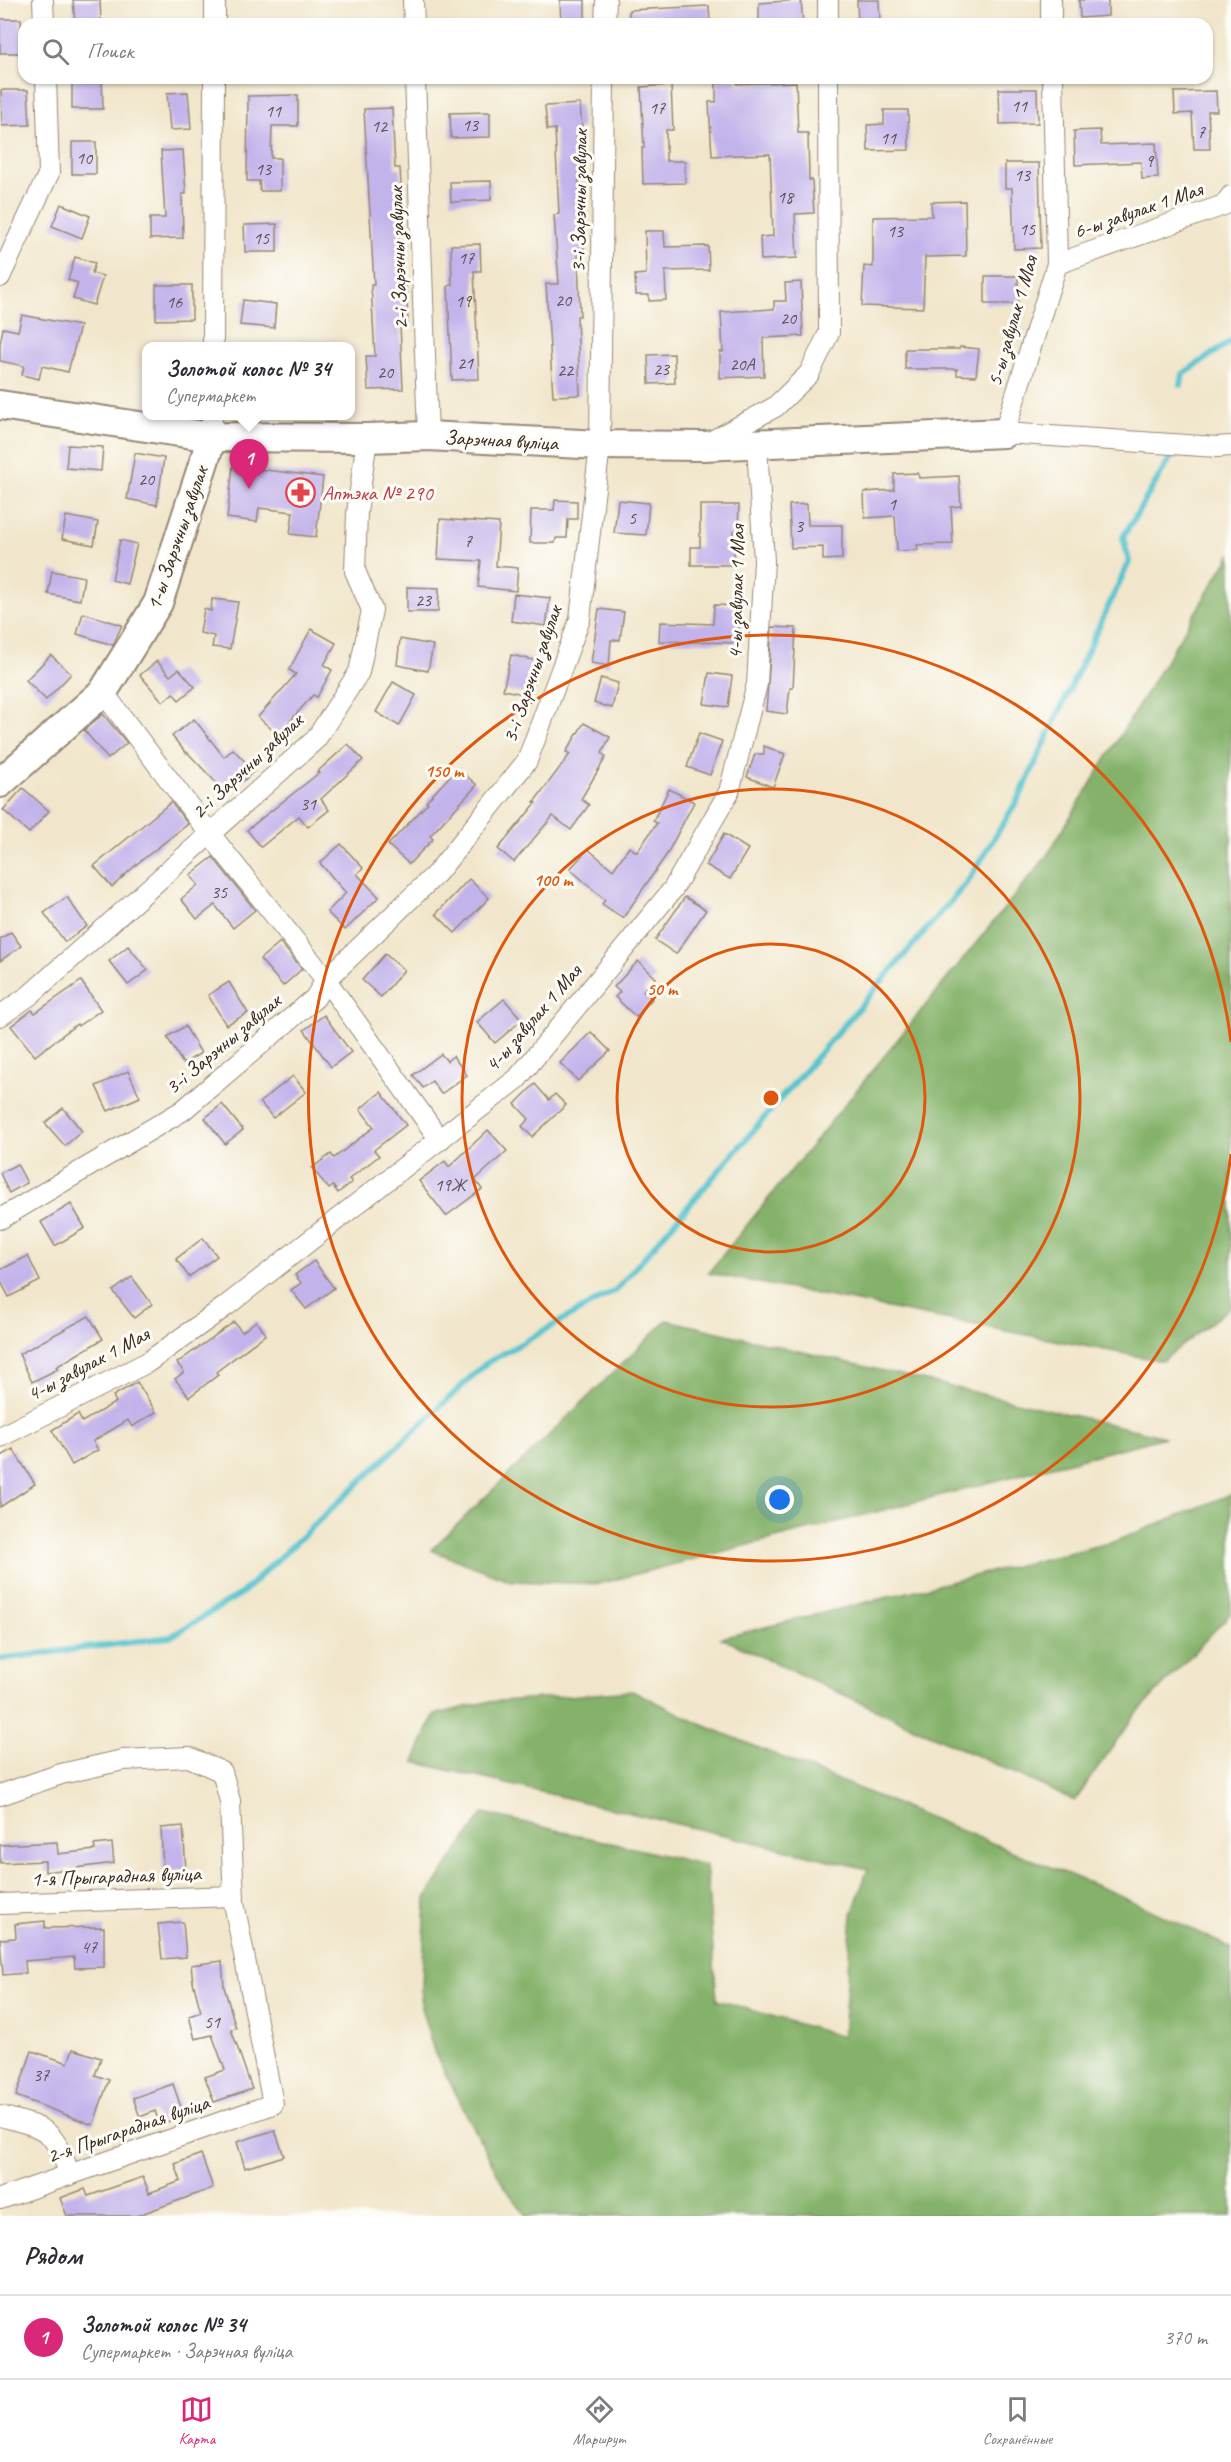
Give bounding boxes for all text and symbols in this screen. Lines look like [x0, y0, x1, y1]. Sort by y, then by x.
search box [18, 18, 1213, 84]
icon: search [39, 35, 72, 68]
text: Поиск [87, 37, 133, 65]
house number: 11 [1011, 95, 1028, 117]
house number: 17 [649, 97, 666, 119]
house number: 11 [265, 100, 282, 122]
house number: 13 [462, 114, 480, 136]
house number: 12 [371, 115, 389, 137]
house number: 7 [1197, 121, 1206, 143]
street label: 3-і Зарэчны завулак [565, 127, 594, 273]
house number: 11 [880, 127, 897, 149]
house number: 10 [76, 147, 94, 169]
house number: 9 [1145, 150, 1155, 172]
house number: 13 [255, 158, 273, 180]
house number: 13 [1014, 164, 1032, 186]
street label: 6-ы завулак 1 Мая [1070, 175, 1207, 245]
street label: 2-і Зарэчны завулак [382, 184, 414, 330]
house number: 18 [777, 186, 795, 208]
house number: 15 [1019, 218, 1036, 240]
house number: 13 [887, 220, 905, 242]
house number: 15 [253, 227, 270, 249]
house number: 17 [458, 247, 475, 269]
street label: 5-ы завулак 1 Мая [981, 252, 1044, 389]
house number: 20 [555, 289, 573, 311]
house number: 19 [455, 290, 473, 312]
house number: 16 [166, 291, 183, 313]
house number: 20 [780, 307, 798, 329]
popup [142, 342, 355, 420]
house number: 21 [457, 352, 474, 374]
house number: 20А [729, 353, 756, 375]
text: Золотой колос № 34 [166, 355, 331, 383]
house number: 23 [653, 358, 671, 380]
house number: 22 [557, 359, 575, 381]
house number: 20 [377, 361, 395, 383]
text: Супермаркет [166, 383, 255, 408]
street label: Зарэчная вуліца [443, 424, 560, 456]
pin: 1 [230, 440, 268, 489]
street label: 1-ы Зарэчны завулак [140, 461, 215, 614]
house number: 20 [138, 468, 156, 490]
pharmacy icon: Аптэка № 290 [285, 477, 317, 509]
place label: Аптэка № 290 [322, 480, 434, 506]
house number: 1 [888, 493, 897, 515]
house number: 5 [628, 507, 637, 529]
house number: 3 [795, 515, 805, 537]
street label: 4-ы завулак 1 Мая [722, 523, 751, 659]
house number: 7 [464, 530, 473, 552]
house number: 23 [415, 589, 433, 611]
street label: 3-і Зарэчны завулак [496, 600, 569, 746]
street label: 2-і Зарэчны завулак [186, 706, 311, 825]
text: 150 m [425, 760, 465, 782]
house number: 31 [300, 793, 317, 815]
text: 100 m [534, 869, 574, 891]
house number: 35 [211, 881, 228, 903]
street label: 4-ы завулак 1 Мая [479, 958, 589, 1078]
text: 50 m [647, 978, 679, 1000]
street label: 3-і Зарэчны завулак [160, 987, 289, 1101]
centre of rings [761, 1088, 781, 1108]
house number: 19Ж [434, 1174, 468, 1196]
street label: 4-ы завулак 1 Мая [23, 1320, 155, 1408]
your location [765, 1485, 794, 1514]
street label: 1-я Прыгарадная вуліца [31, 1860, 203, 1892]
house number: 47 [81, 1936, 98, 1958]
house number: 51 [204, 2011, 221, 2033]
house number: 37 [33, 2064, 50, 2086]
street label: 2-я Прыгарадная вуліца [43, 2088, 214, 2169]
text: Рядом [24, 2239, 82, 2272]
text: Золотой колос № 34 [81, 2311, 246, 2339]
text: 1 [39, 2325, 48, 2350]
text: 370 m [1164, 2325, 1207, 2350]
text: Супермаркет · Зарэчная вуліца [81, 2339, 292, 2364]
tab: Карта [179, 2393, 215, 2449]
tab: Маршрут [573, 2393, 625, 2449]
tab: Сохранённые [983, 2393, 1052, 2449]

